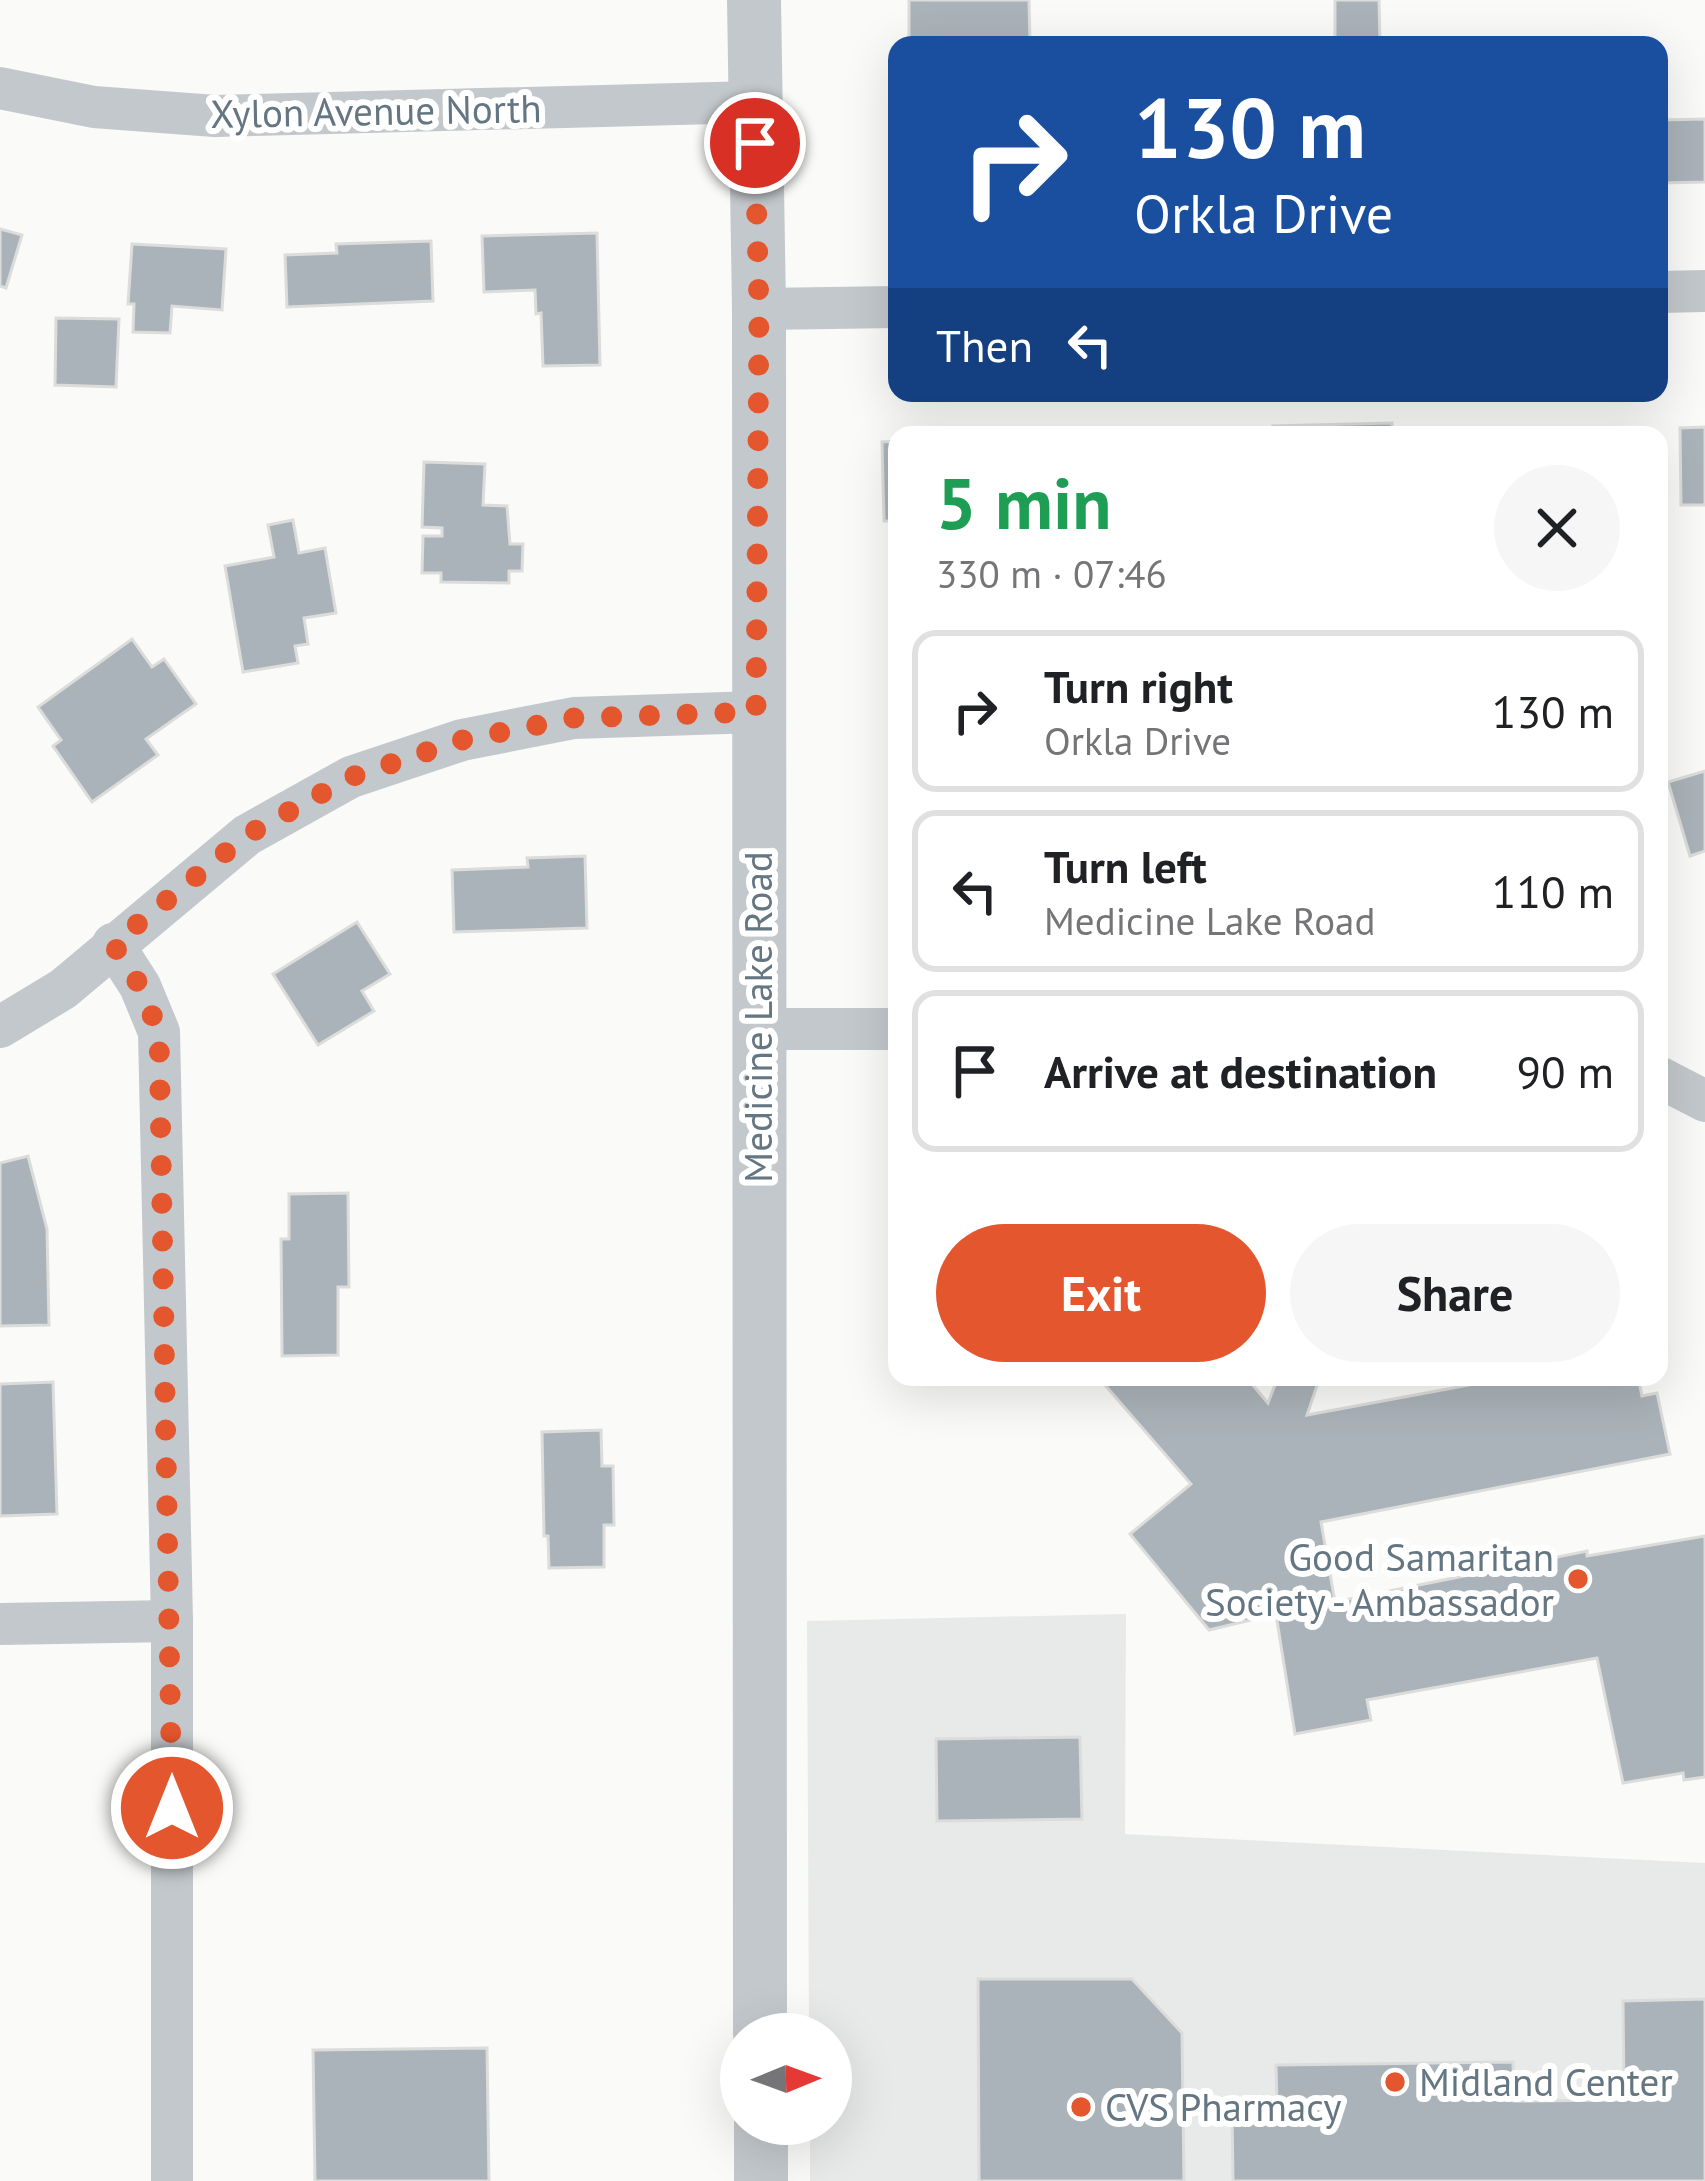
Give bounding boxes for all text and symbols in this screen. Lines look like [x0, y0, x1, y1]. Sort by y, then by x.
text: 130 m [1134, 72, 1366, 181]
street label: Xylon Avenue North [210, 82, 542, 139]
icon: right [936, 84, 1092, 240]
pin [704, 92, 806, 194]
icon: arrive [722, 110, 788, 176]
text: Orkla Drive [1134, 178, 1393, 248]
icon: left [1057, 312, 1123, 378]
text: Then [936, 316, 1033, 374]
text: 5 min [936, 456, 1112, 549]
button: close [1494, 465, 1620, 591]
text: 330 m · 07:46 [936, 548, 1167, 599]
text: Turn right [1044, 657, 1233, 715]
icon: right [942, 678, 1008, 744]
text: 130 m [1492, 682, 1614, 740]
text: Orkla Drive [1044, 715, 1231, 766]
text: Turn left [1044, 837, 1207, 895]
street label: Medicine Lake Road [732, 851, 783, 1183]
icon: left [942, 858, 1008, 924]
text: 110 m [1492, 862, 1614, 920]
text: Medicine Lake Road [1044, 895, 1375, 946]
icon: arrive [942, 1038, 1008, 1104]
text: Arrive at destination [1044, 1042, 1437, 1100]
text: 90 m [1516, 1042, 1614, 1100]
button: Exit [936, 1224, 1266, 1362]
button: Share [1290, 1224, 1620, 1362]
place label: Good Samaritan Society - Ambassador [1205, 1531, 1554, 1627]
marker: Good Samaritan Society - Ambassador [1565, 1566, 1591, 1592]
position arrow [109, 1745, 235, 1871]
north arrow [720, 2013, 852, 2145]
map controls [720, 2013, 852, 2145]
place label: Midland Center [1419, 2056, 1673, 2107]
marker: Midland Center [1382, 2069, 1408, 2095]
place label: CVS Pharmacy [1105, 2081, 1342, 2132]
marker: CVS Pharmacy [1068, 2094, 1094, 2120]

